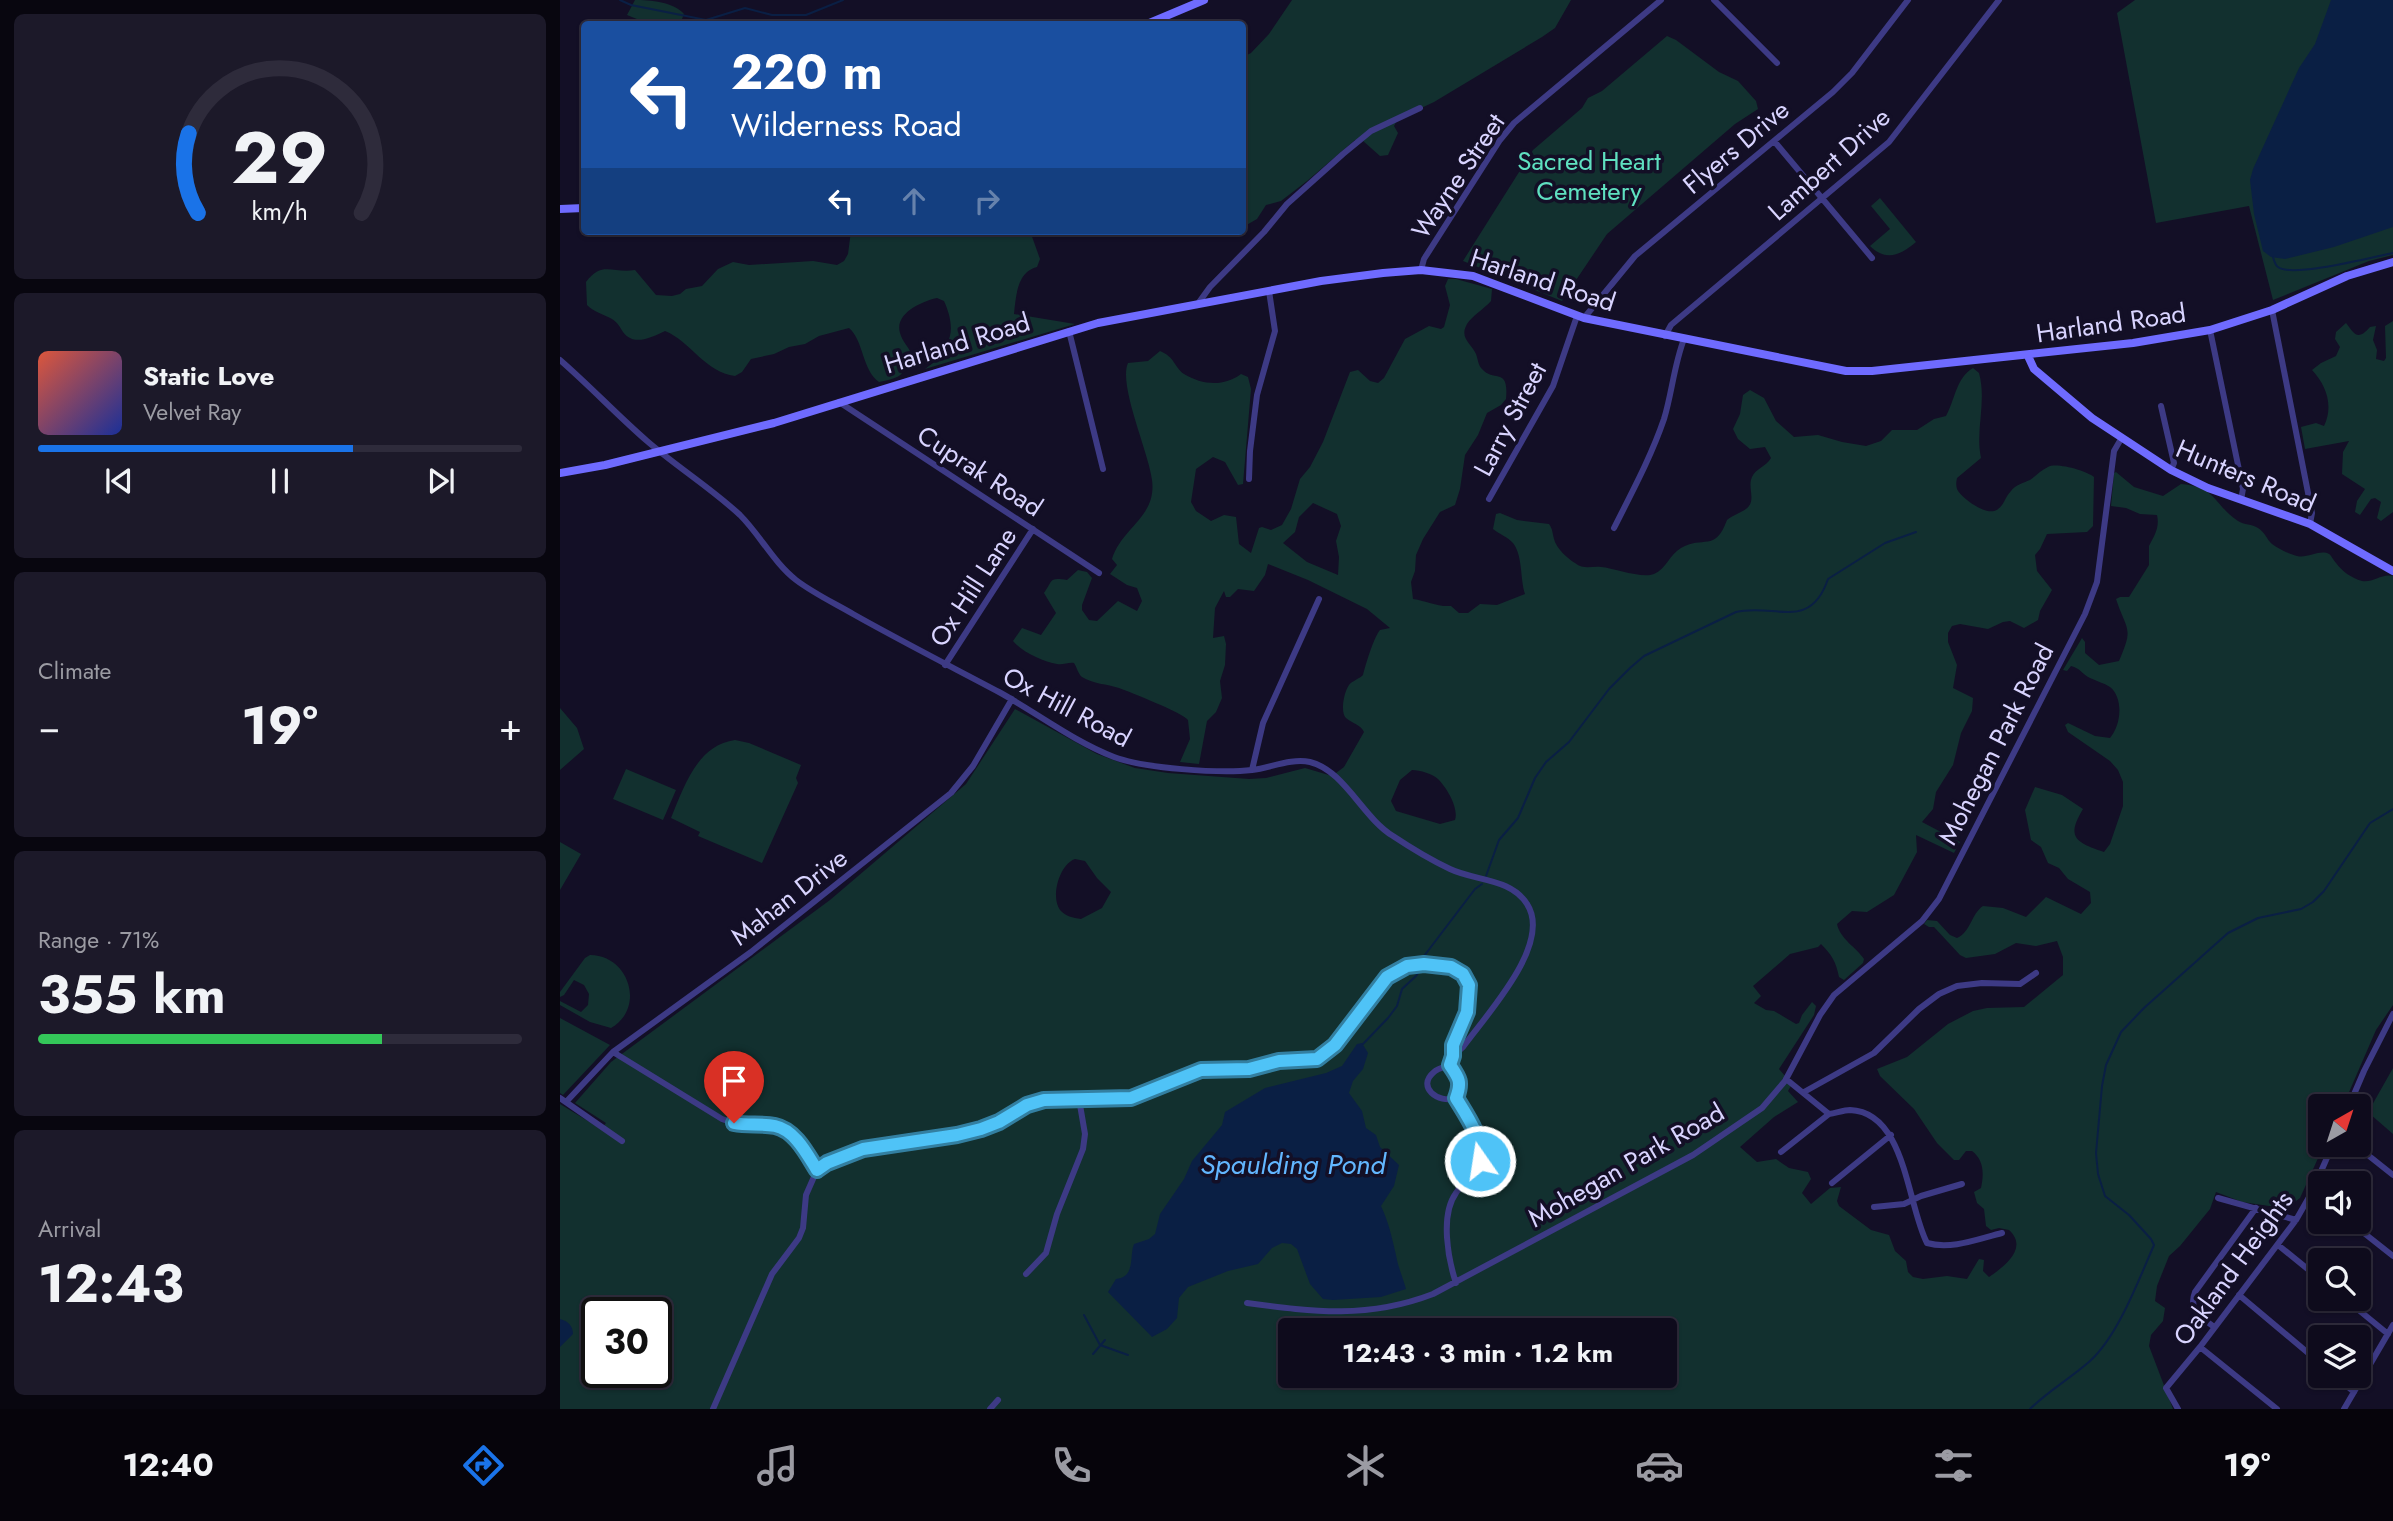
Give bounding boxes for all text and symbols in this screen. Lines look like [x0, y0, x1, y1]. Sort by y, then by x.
text: 220 m [731, 37, 883, 107]
icon: left [616, 49, 707, 140]
street label: Flyers Drive [1675, 91, 1797, 203]
street label: Lambert Drive [1759, 99, 1899, 229]
text: Wilderness Road [731, 102, 962, 148]
text: 29 [232, 105, 328, 210]
street label: Wayne Street [1402, 105, 1514, 246]
park label: Sacred Heart Cemetery [1517, 142, 1661, 210]
icon: left [822, 182, 860, 220]
icon: ahead [895, 182, 933, 220]
icon: right [968, 182, 1006, 220]
text: km/h [252, 192, 308, 228]
street label: Harland Road [1465, 239, 1621, 321]
street label: Harland Road [2034, 294, 2188, 352]
street label: Harland Road [879, 303, 1035, 383]
street label: Larry Street [1464, 355, 1556, 483]
text: Static Love [143, 357, 275, 395]
text: Velvet Ray [143, 395, 241, 429]
street label: Cuprak Road [910, 416, 1050, 526]
street label: Hunters Road [2170, 429, 2322, 523]
icon: previous [100, 462, 138, 500]
icon: pause [261, 462, 299, 500]
icon: next [422, 462, 460, 500]
street label: Ox Hill Lane [920, 520, 1026, 654]
street label: Mohegan Park Road [1929, 637, 2063, 851]
text: Climate [38, 654, 111, 688]
street label: Ox Hill Road [996, 657, 1138, 757]
text: 19° [241, 688, 318, 764]
text: − [38, 699, 60, 754]
text: + [499, 699, 522, 754]
street label: Mahan Drive [723, 839, 855, 955]
text: Range · 71% [38, 923, 159, 957]
text: 355 km [38, 957, 226, 1033]
pin [704, 1051, 764, 1123]
icon: arrive [715, 1062, 753, 1100]
street label: Mohegan Park Road [1521, 1093, 1731, 1237]
north arrow [2308, 1094, 2371, 1157]
map controls [2308, 1094, 2371, 1388]
position arrow [1443, 1124, 1517, 1198]
water label: Spaulding Pond [1200, 1144, 1387, 1185]
button: sound [2308, 1171, 2371, 1234]
street label: Oakland Heights [2164, 1183, 2302, 1353]
text: Arrival [38, 1212, 101, 1246]
text: 12:43 [38, 1246, 184, 1322]
button: search [2308, 1248, 2371, 1311]
speed limit sign: 30 [581, 1297, 672, 1388]
button: layers [2308, 1325, 2371, 1388]
text: 12:43 · 3 min · 1.2 km [1342, 1334, 1613, 1372]
icon: directions [459, 1441, 508, 1490]
icon: music [753, 1441, 802, 1490]
icon: phone [1047, 1441, 1096, 1490]
icon: climate [1341, 1441, 1390, 1490]
icon: car [1635, 1441, 1684, 1490]
icon: filters [1929, 1441, 1978, 1490]
text: 12:40 [123, 1442, 214, 1488]
text: 19° [2223, 1442, 2270, 1488]

